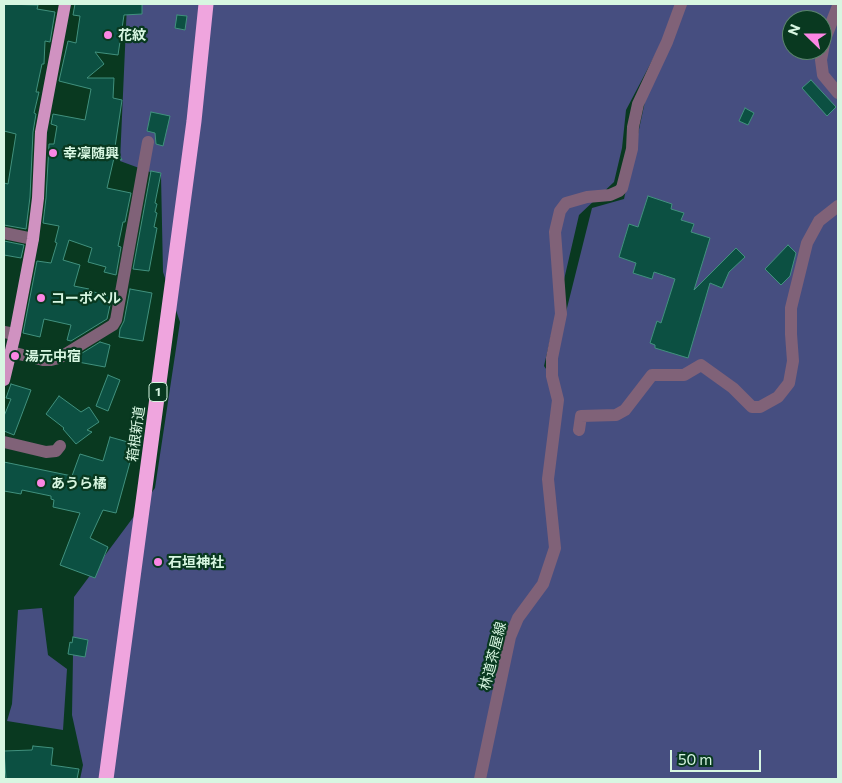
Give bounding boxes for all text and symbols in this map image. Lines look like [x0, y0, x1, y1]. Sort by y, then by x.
north arrow [782, 10, 832, 60]
text: N [784, 22, 803, 38]
place label: 花紋 [118, 27, 146, 43]
marker: 花紋 [102, 29, 114, 41]
place label: 幸凜随興 [63, 145, 119, 161]
marker: 幸凜随興 [47, 147, 59, 159]
place label: コーポベル [51, 290, 121, 306]
marker: コーポベル [35, 292, 47, 304]
place label: 湯元中宿 [25, 348, 81, 364]
marker: 湯元中宿 [9, 350, 21, 362]
road number: 1 [149, 382, 167, 402]
street label: 箱根新道 [124, 405, 148, 463]
place label: あうら橘 [51, 475, 107, 491]
marker: あうら橘 [35, 477, 47, 489]
place label: 石垣神社 [168, 554, 224, 570]
marker: 石垣神社 [152, 556, 164, 568]
street label: 林道茶屋線 [476, 620, 510, 692]
scale bar [672, 740, 763, 772]
text: 50 m [678, 750, 712, 768]

